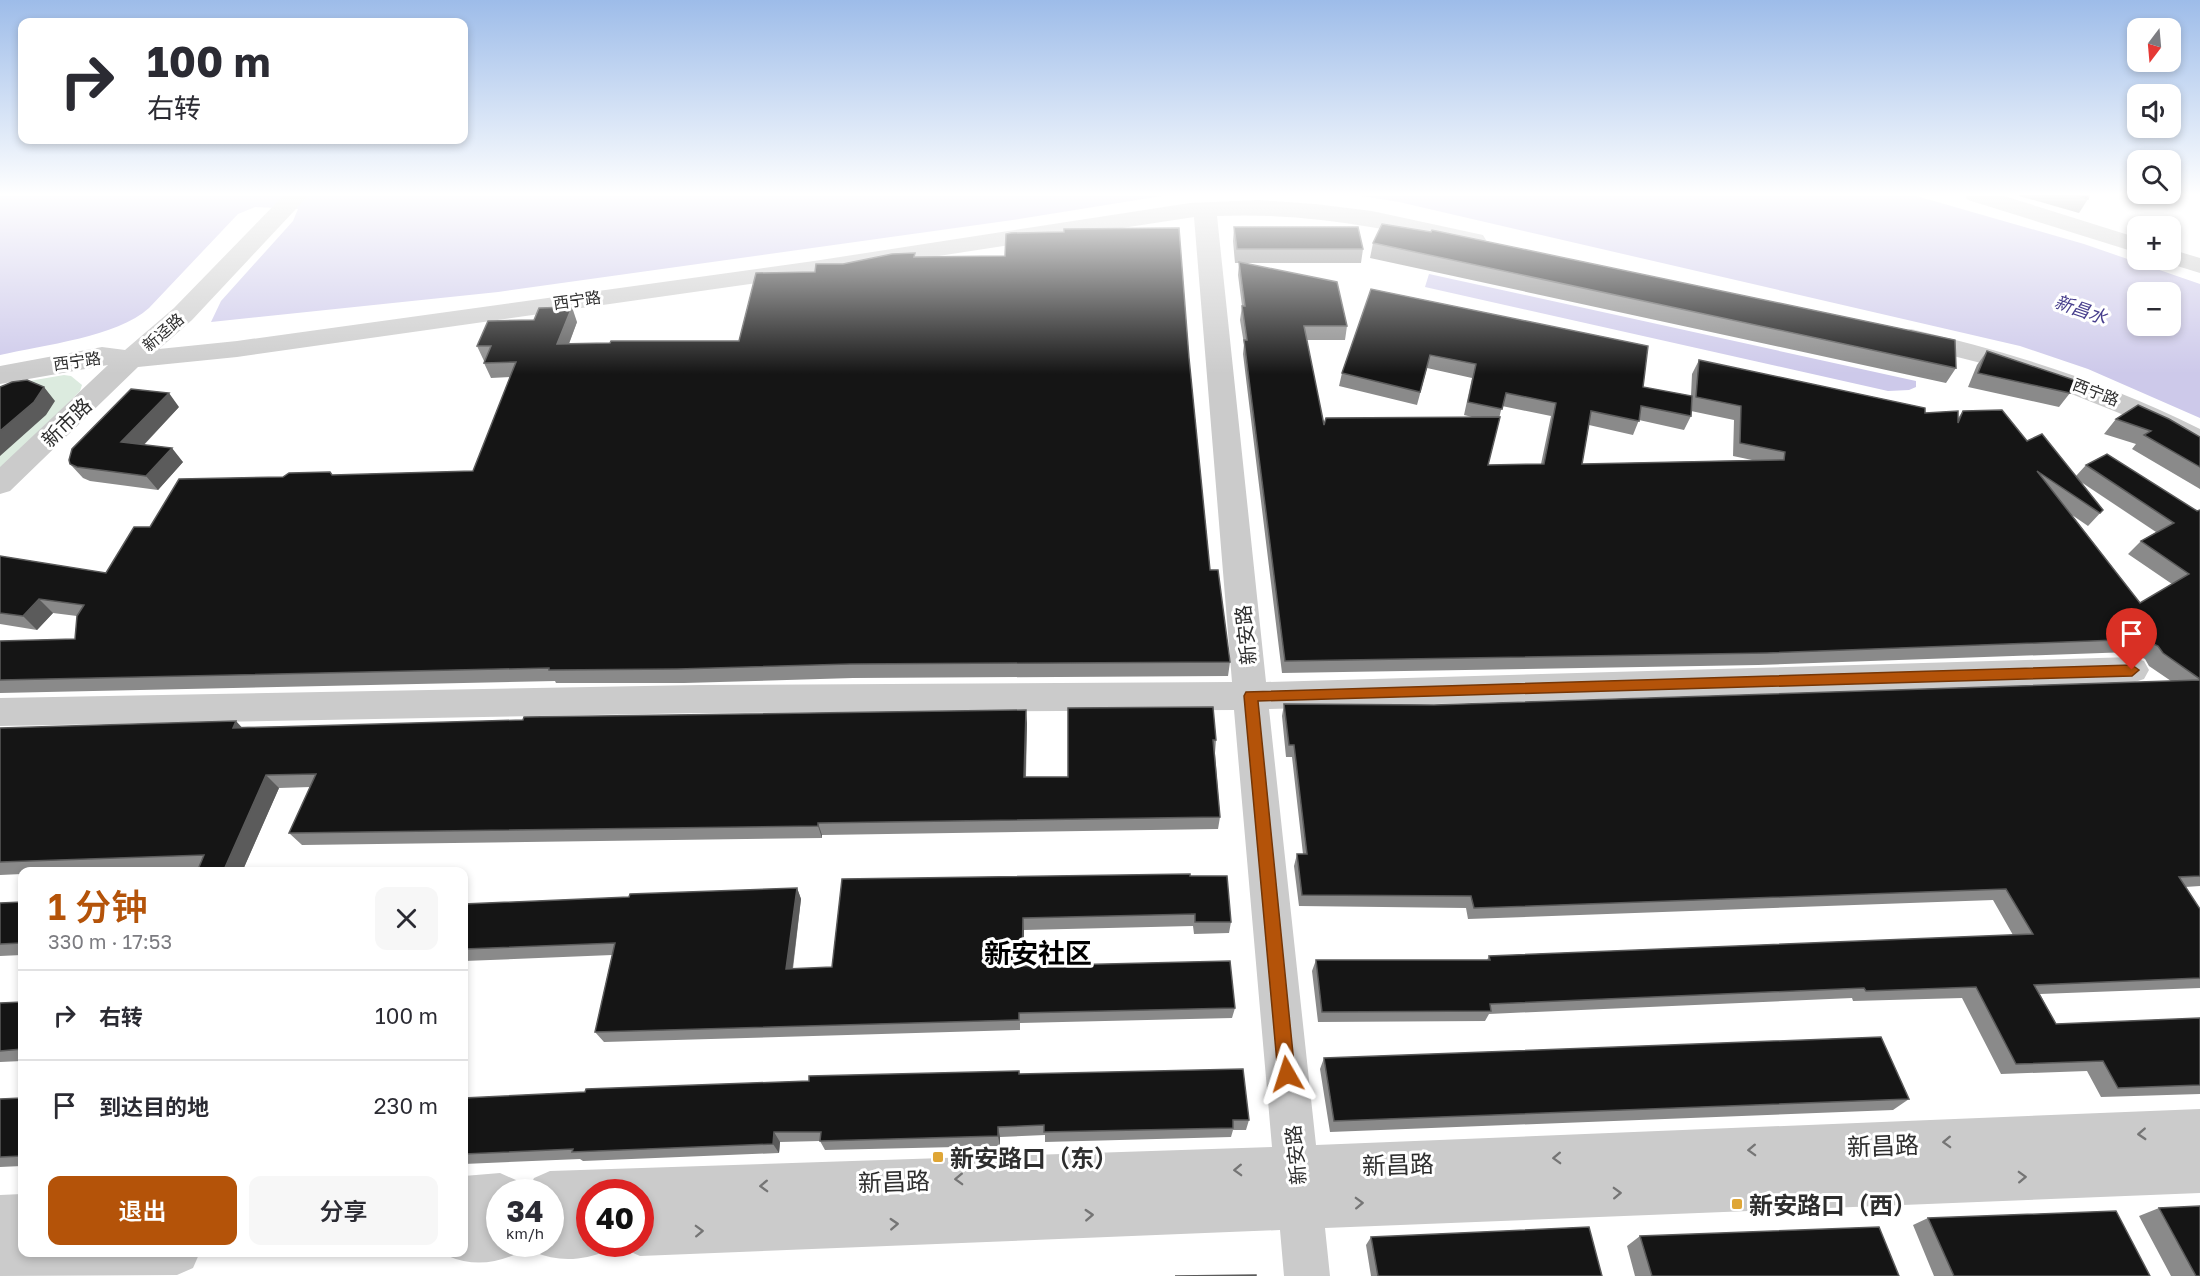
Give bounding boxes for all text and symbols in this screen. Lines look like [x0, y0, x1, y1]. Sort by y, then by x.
north arrow [2127, 18, 2181, 72]
map controls [2127, 18, 2181, 336]
text: 100 m [147, 36, 270, 86]
icon: right [48, 42, 126, 120]
button: sound [2127, 84, 2181, 138]
text: 右转 [147, 92, 201, 124]
button: search [2127, 150, 2181, 204]
button: + [2127, 216, 2181, 270]
button: − [2127, 282, 2181, 336]
street label: 西宁路 [552, 287, 602, 313]
water label: 新昌水 [2052, 290, 2111, 329]
street label: 新迳路 [138, 309, 188, 355]
street label: 西宁路 [52, 348, 102, 374]
street label: 西宁路 [2070, 374, 2122, 410]
street label: 新市路 [36, 393, 96, 451]
street label: 新安路 [1230, 604, 1260, 666]
pin [2106, 608, 2157, 670]
icon: arrive [2115, 617, 2148, 650]
text: 1 分钟 [48, 885, 147, 928]
button: close [375, 887, 438, 950]
text: 330 m · 17:53 [48, 929, 172, 953]
district label: 新安社区 [984, 937, 1092, 969]
icon: right [48, 999, 81, 1032]
text: 100 m [375, 1002, 438, 1029]
text: 右转 [99, 1003, 143, 1030]
position arrow [1255, 1042, 1319, 1106]
icon: arrive [48, 1089, 81, 1122]
text: 230 m [374, 1092, 438, 1119]
text: 到达目的地 [99, 1093, 209, 1120]
street label: 新安路 [1280, 1124, 1310, 1186]
one-way arrow [2137, 1128, 2146, 1141]
street label: 新昌路 [1847, 1129, 1919, 1161]
one-way arrow [1942, 1136, 1951, 1149]
place label: 新安路口（东） [950, 1143, 1118, 1172]
one-way arrow [1747, 1144, 1756, 1156]
street label: 新昌路 [1362, 1148, 1434, 1180]
marker: 新安路口（东） [931, 1150, 945, 1164]
one-way arrow [1553, 1151, 1562, 1164]
one-way arrow [1233, 1163, 1242, 1176]
street label: 新昌路 [858, 1165, 930, 1197]
one-way arrow [2017, 1171, 2026, 1184]
one-way arrow [955, 1172, 964, 1185]
button: 退出 [48, 1176, 237, 1245]
button: 分享 [249, 1176, 438, 1245]
speed limit sign: 40 [576, 1179, 654, 1257]
one-way arrow [760, 1180, 769, 1192]
one-way arrow [1613, 1186, 1622, 1199]
place label: 新安路口（西） [1749, 1190, 1917, 1219]
text: 34 [506, 1193, 544, 1229]
one-way arrow [1355, 1196, 1364, 1209]
marker: 新安路口（西） [1730, 1197, 1744, 1211]
one-way arrow [1084, 1208, 1093, 1221]
one-way arrow [889, 1218, 898, 1231]
text: km/h [506, 1224, 544, 1242]
one-way arrow [694, 1225, 703, 1238]

